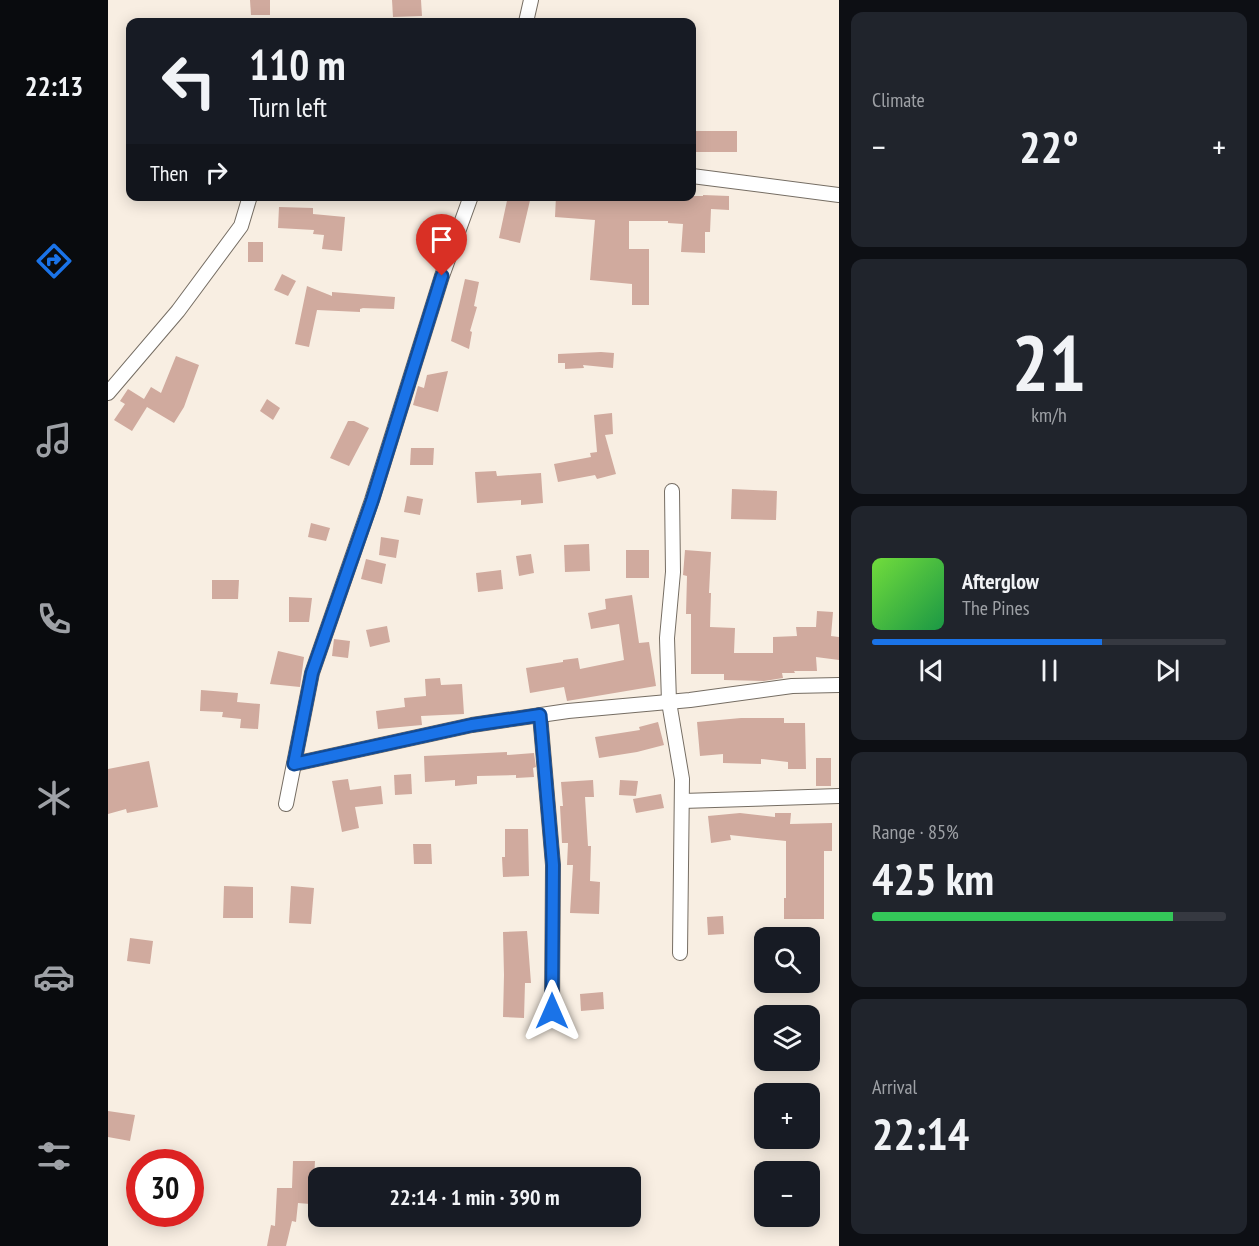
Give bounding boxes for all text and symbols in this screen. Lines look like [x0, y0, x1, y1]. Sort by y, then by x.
text: 110 m [249, 37, 346, 92]
icon: left [150, 42, 228, 120]
text: 22:13 [25, 69, 83, 103]
text: Climate [872, 87, 925, 113]
text: Turn left [249, 90, 327, 124]
text: 22° [1019, 117, 1079, 175]
text: − [872, 125, 886, 168]
text: + [1212, 125, 1226, 168]
icon: right [200, 156, 233, 189]
text: Then [150, 159, 188, 187]
pin [416, 214, 467, 276]
icon: arrive [425, 223, 458, 256]
icon: directions [33, 240, 75, 282]
text: 21 [1012, 312, 1086, 413]
text: km/h [1031, 402, 1067, 428]
icon: music [33, 419, 75, 461]
text: Afterglow [962, 567, 1039, 595]
text: The Pines [962, 595, 1029, 621]
icon: phone [33, 598, 75, 640]
icon: previous [915, 654, 948, 687]
icon: pause [1033, 654, 1066, 687]
icon: next [1151, 654, 1184, 687]
icon: climate [33, 777, 75, 819]
text: Range · 85% [872, 819, 959, 845]
text: 425 km [872, 849, 994, 907]
map controls [754, 927, 820, 1227]
button: search [754, 927, 820, 993]
icon: car [33, 956, 75, 998]
position arrow [520, 979, 584, 1043]
button: layers [754, 1005, 820, 1071]
text: Arrival [872, 1074, 917, 1100]
button: + [754, 1083, 820, 1149]
text: 22:14 [872, 1104, 969, 1162]
icon: filters [33, 1135, 75, 1177]
speed limit sign: 30 [126, 1149, 204, 1227]
button: − [754, 1161, 820, 1227]
text: 22:14 · 1 min · 390 m [389, 1183, 560, 1211]

